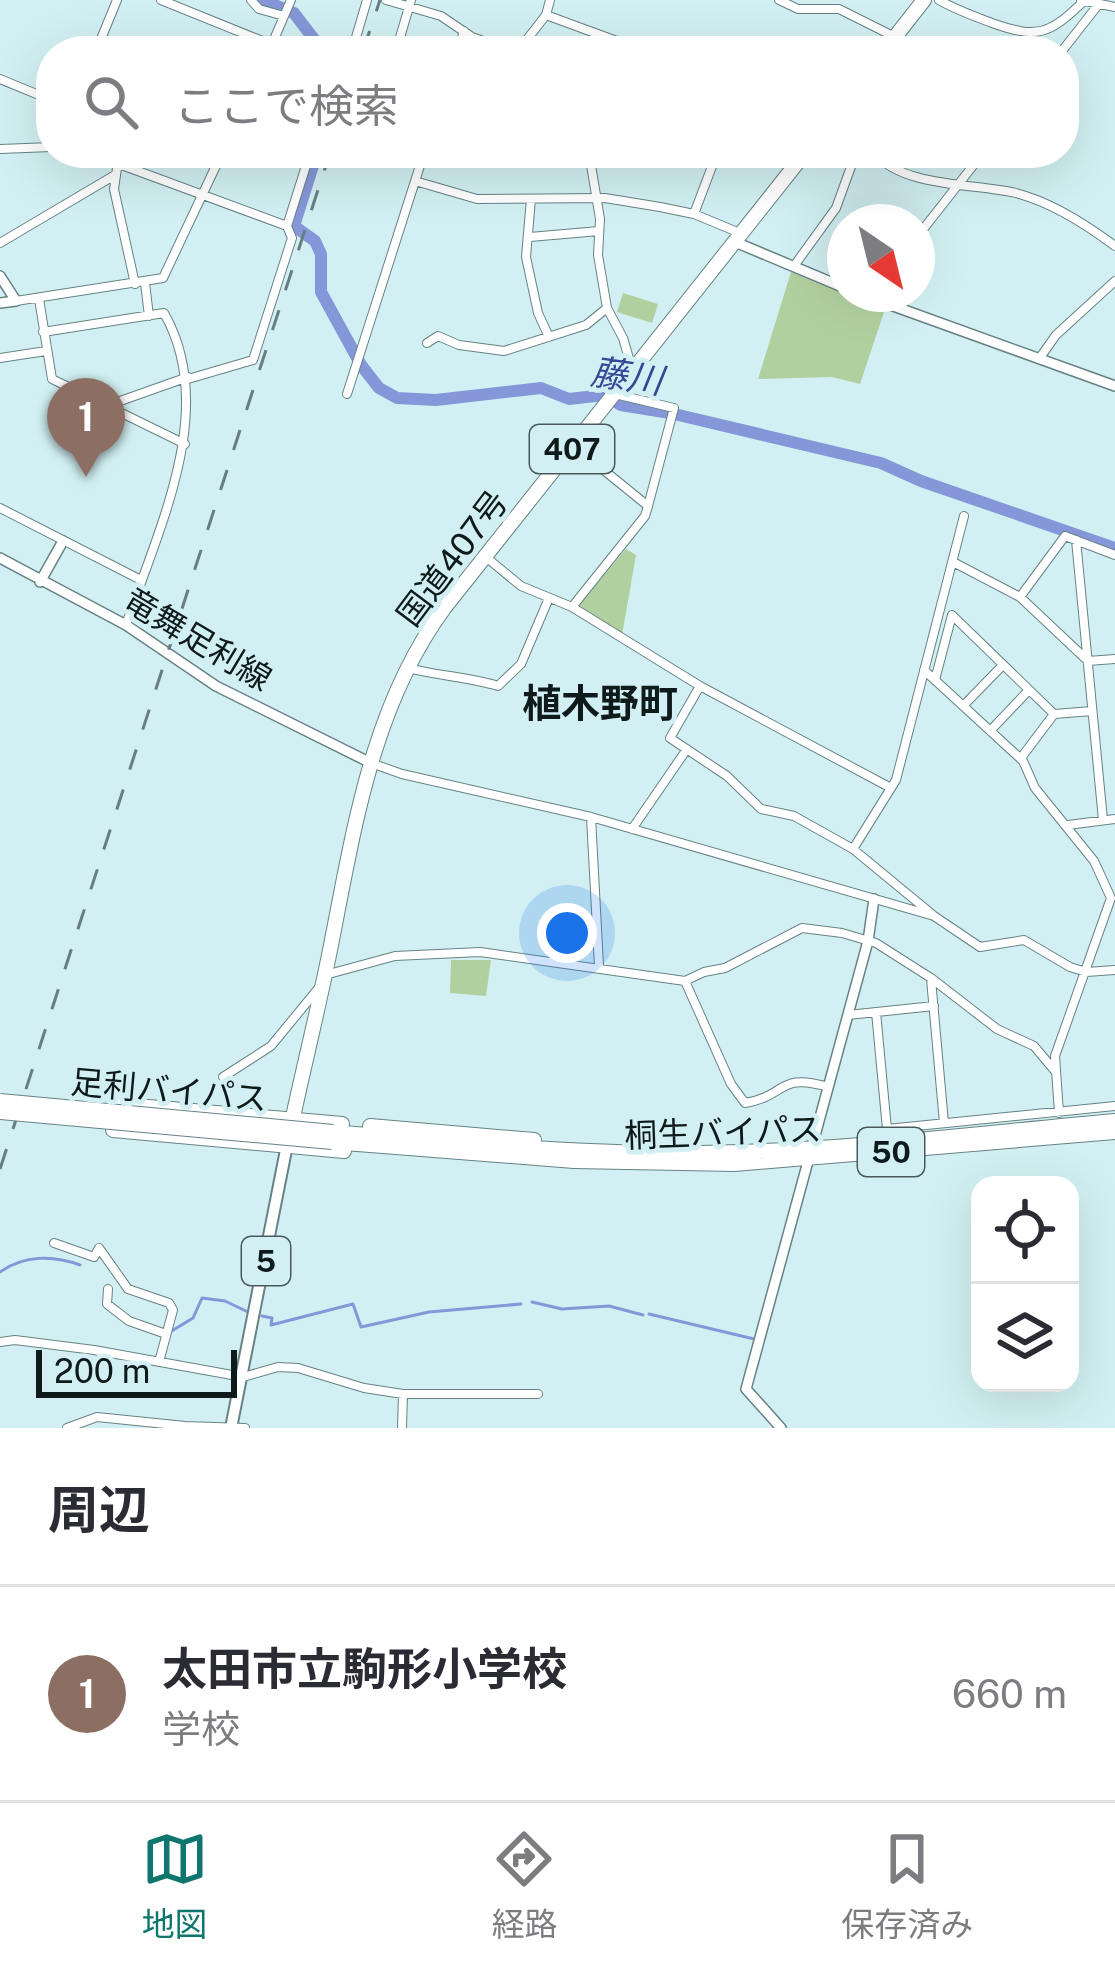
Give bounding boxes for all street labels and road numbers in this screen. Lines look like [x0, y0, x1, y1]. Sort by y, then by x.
road number: 407 [530, 425, 614, 473]
street label: 国道407号 [389, 483, 515, 633]
street label: 竜舞足利線 [117, 580, 279, 698]
street label: 足利バイパス [69, 1062, 269, 1118]
street label: 桐生バイパス [624, 1110, 822, 1154]
road number: 50 [858, 1128, 924, 1176]
road number: 5 [242, 1237, 290, 1285]

